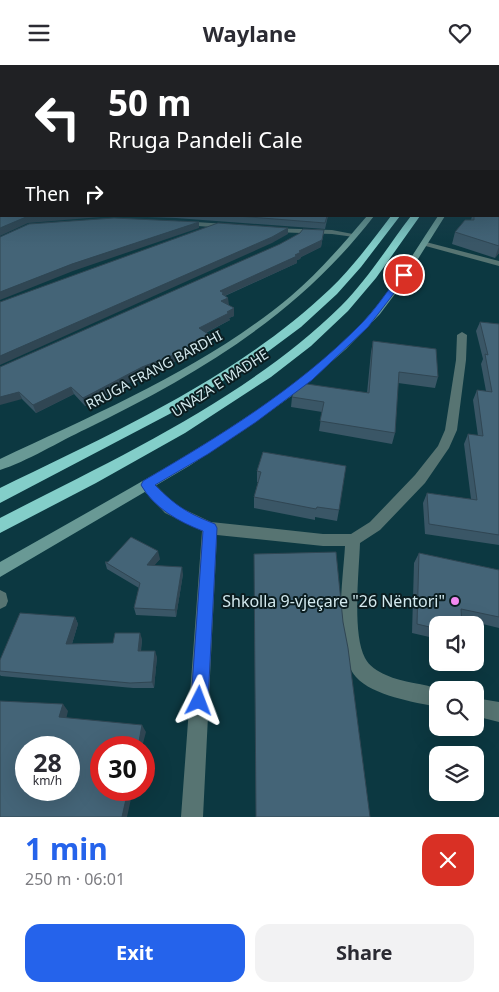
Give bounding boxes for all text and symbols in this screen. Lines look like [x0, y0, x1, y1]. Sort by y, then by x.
text: Waylane [203, 18, 296, 48]
icon: menu [25, 19, 53, 47]
icon: heart [446, 19, 474, 47]
text: 50 m [108, 79, 191, 126]
icon: left [25, 85, 90, 150]
text: Rruga Pandeli Cale [108, 124, 303, 154]
icon: right [80, 180, 108, 208]
text: Then [25, 181, 70, 207]
pin [383, 254, 425, 296]
icon: arrive [390, 261, 418, 289]
street label: RRUGA FRANG BARDHI [82, 325, 226, 414]
street label: UNAZA E MADHE [168, 344, 272, 421]
place label: Shkolla 9-vjeçare "26 Nëntori" [222, 590, 445, 612]
marker: Shkolla 9-vjeçare "26 Nëntori" [449, 595, 461, 607]
map controls [429, 616, 484, 801]
button: sound [429, 616, 484, 671]
position arrow [172, 674, 224, 726]
button: search [429, 681, 484, 736]
speed limit sign: 30 [90, 736, 155, 801]
text: 28 [33, 745, 62, 779]
button: layers [429, 746, 484, 801]
text: km/h [33, 772, 62, 789]
text: 1 min [25, 828, 108, 869]
button: close [422, 834, 474, 886]
text: 250 m · 06:01 [25, 868, 125, 890]
button: Exit [25, 924, 245, 982]
button: Share [255, 924, 474, 982]

